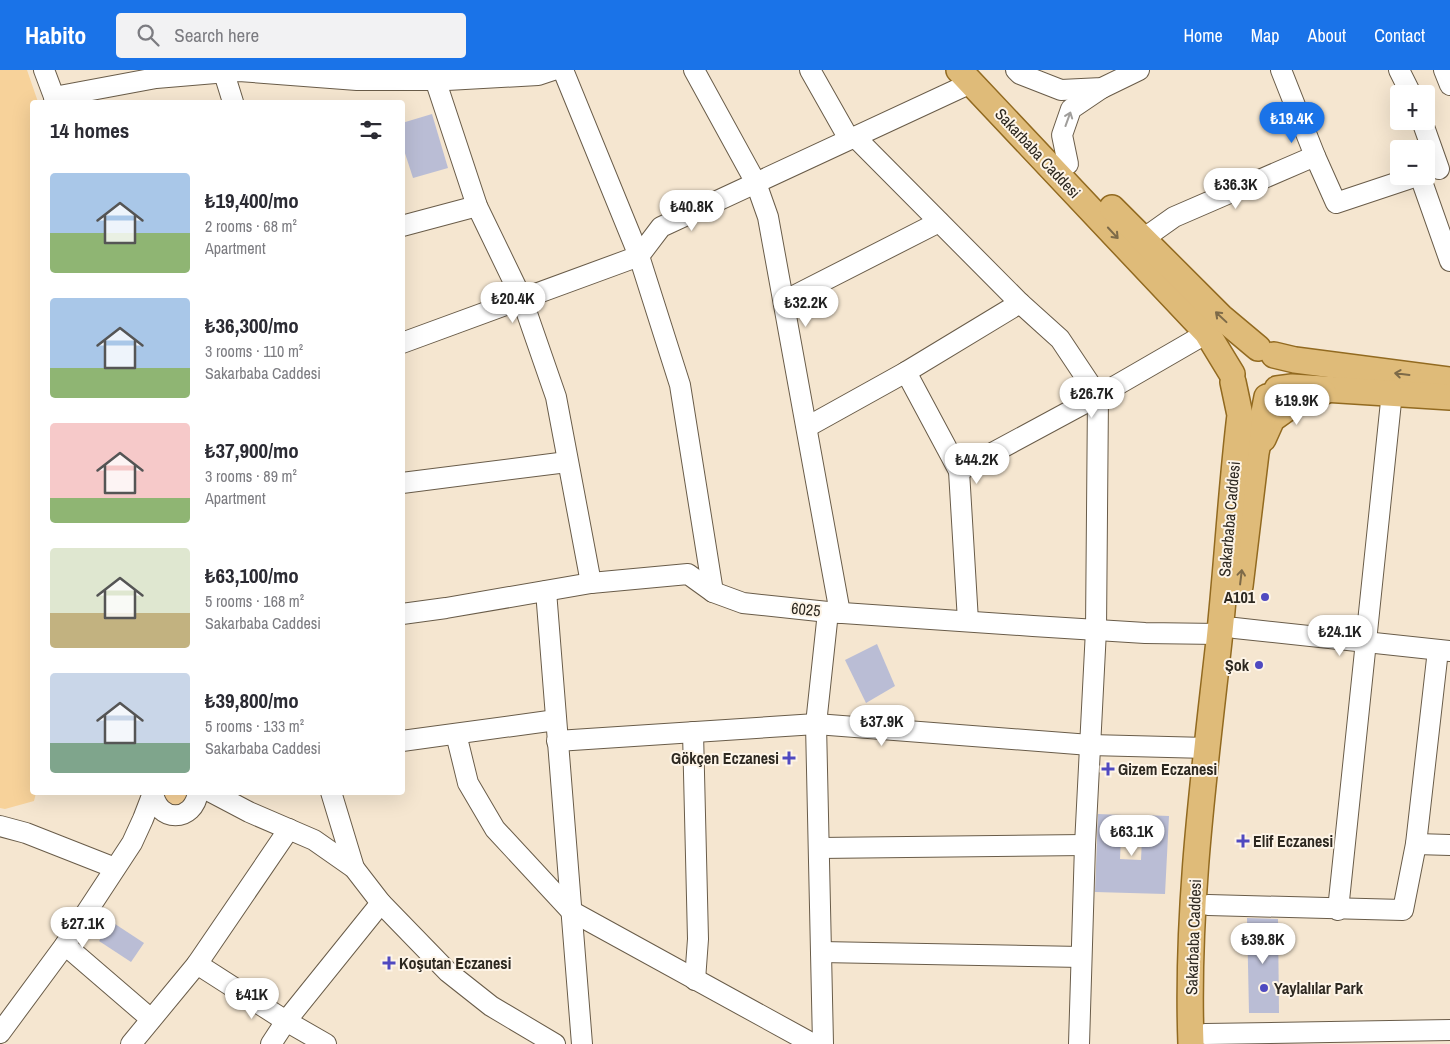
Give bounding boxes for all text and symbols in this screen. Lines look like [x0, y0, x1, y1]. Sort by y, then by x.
search box [116, 13, 466, 58]
text: Habito [25, 19, 86, 51]
icon: search [134, 21, 162, 49]
text: Search here [174, 22, 259, 48]
text: Home [1183, 23, 1223, 48]
text: Map [1251, 23, 1280, 48]
text: About [1308, 23, 1346, 48]
text: Contact [1374, 23, 1425, 48]
map controls [1390, 85, 1435, 185]
button: + [1390, 85, 1435, 130]
pin: ₺19.4K [1251, 102, 1333, 144]
street label: Sakarbaba Caddesi [990, 103, 1086, 203]
text: ₺19.4K [1270, 107, 1314, 129]
one-way arrow [1064, 111, 1073, 127]
text: 14 homes [50, 116, 129, 145]
icon: filters [357, 116, 385, 144]
button: − [1390, 140, 1435, 185]
pin: ₺36.3K [1195, 168, 1277, 210]
text: ₺36.3K [1214, 173, 1258, 195]
text: ₺19,400/mo [205, 186, 299, 215]
pin: ₺40.8K [651, 190, 733, 232]
icon: home [90, 193, 150, 253]
text: ₺40.8K [670, 195, 714, 217]
text: 2 rooms · 68 m² [205, 215, 297, 237]
one-way arrow [1107, 226, 1119, 239]
text: Apartment [205, 237, 266, 259]
pin: ₺20.4K [472, 282, 554, 324]
pin: ₺32.2K [765, 286, 847, 328]
text: ₺20.4K [491, 287, 535, 309]
text: ₺32.2K [784, 291, 828, 313]
text: ₺36,300/mo [205, 311, 299, 340]
one-way arrow [1214, 311, 1227, 323]
icon: home [90, 318, 150, 378]
text: 3 rooms · 110 m² [205, 340, 303, 362]
text: Sakarbaba Caddesi [205, 362, 321, 384]
one-way arrow [1394, 369, 1410, 379]
pin: ₺26.7K [1051, 376, 1133, 419]
text: ₺26.7K [1070, 382, 1114, 404]
pin: ₺19.9K [1256, 384, 1338, 426]
text: ₺19.9K [1275, 389, 1319, 411]
text: ₺37,900/mo [205, 436, 299, 465]
pin: ₺44.2K [936, 442, 1018, 485]
icon: home [90, 443, 150, 503]
text: ₺44.2K [955, 448, 999, 470]
street label: Sakarbaba Caddesi [1213, 460, 1245, 578]
text: 3 rooms · 89 m² [205, 465, 297, 487]
text: Apartment [205, 487, 266, 509]
text: ₺63,100/mo [205, 561, 299, 590]
icon: home [90, 568, 150, 628]
one-way arrow [1236, 569, 1246, 585]
place label: A101 [1224, 586, 1256, 608]
text: 5 rooms · 168 m² [205, 590, 304, 612]
marker: A101 [1259, 591, 1271, 603]
street label: 6025 [790, 597, 822, 621]
text: Sakarbaba Caddesi [205, 612, 321, 634]
pin: ₺24.1K [1299, 614, 1381, 657]
text: ₺24.1K [1318, 620, 1362, 642]
place label: Şok [1225, 654, 1250, 676]
marker: Şok [1253, 659, 1265, 671]
text: ₺39,800/mo [205, 686, 299, 715]
icon: home [90, 693, 150, 753]
pin: ₺37.9K [841, 704, 923, 747]
text: ₺37.9K [860, 710, 904, 732]
text: 5 rooms · 133 m² [205, 715, 304, 737]
text: Sakarbaba Caddesi [205, 737, 321, 759]
place label: Gökçen Eczanesi [671, 747, 779, 769]
marker: Gökçen Eczanesi [783, 752, 795, 764]
place label: Gizem Eczanesi [1118, 758, 1217, 780]
marker: Gizem Eczanesi [1102, 763, 1114, 775]
pin: ₺63.1K [1091, 814, 1173, 857]
text: ₺63.1K [1110, 820, 1154, 842]
place label: Elif Eczanesi [1253, 830, 1333, 852]
marker: Elif Eczanesi [1237, 835, 1249, 847]
street label: Sakarbaba Caddesi [1180, 879, 1206, 995]
pin: ₺27.1K [42, 906, 124, 949]
text: ₺27.1K [61, 912, 105, 934]
pin: ₺39.8K [1222, 922, 1304, 965]
text: ₺39.8K [1241, 928, 1285, 950]
place label: Koşutan Eczanesi [399, 952, 511, 974]
marker: Koşutan Eczanesi [383, 957, 395, 969]
place label: Yaylalılar Park [1274, 977, 1364, 999]
pin: ₺41K [222, 978, 282, 1020]
marker: Yaylalılar Park [1258, 982, 1270, 994]
text: ₺41K [236, 983, 268, 1005]

